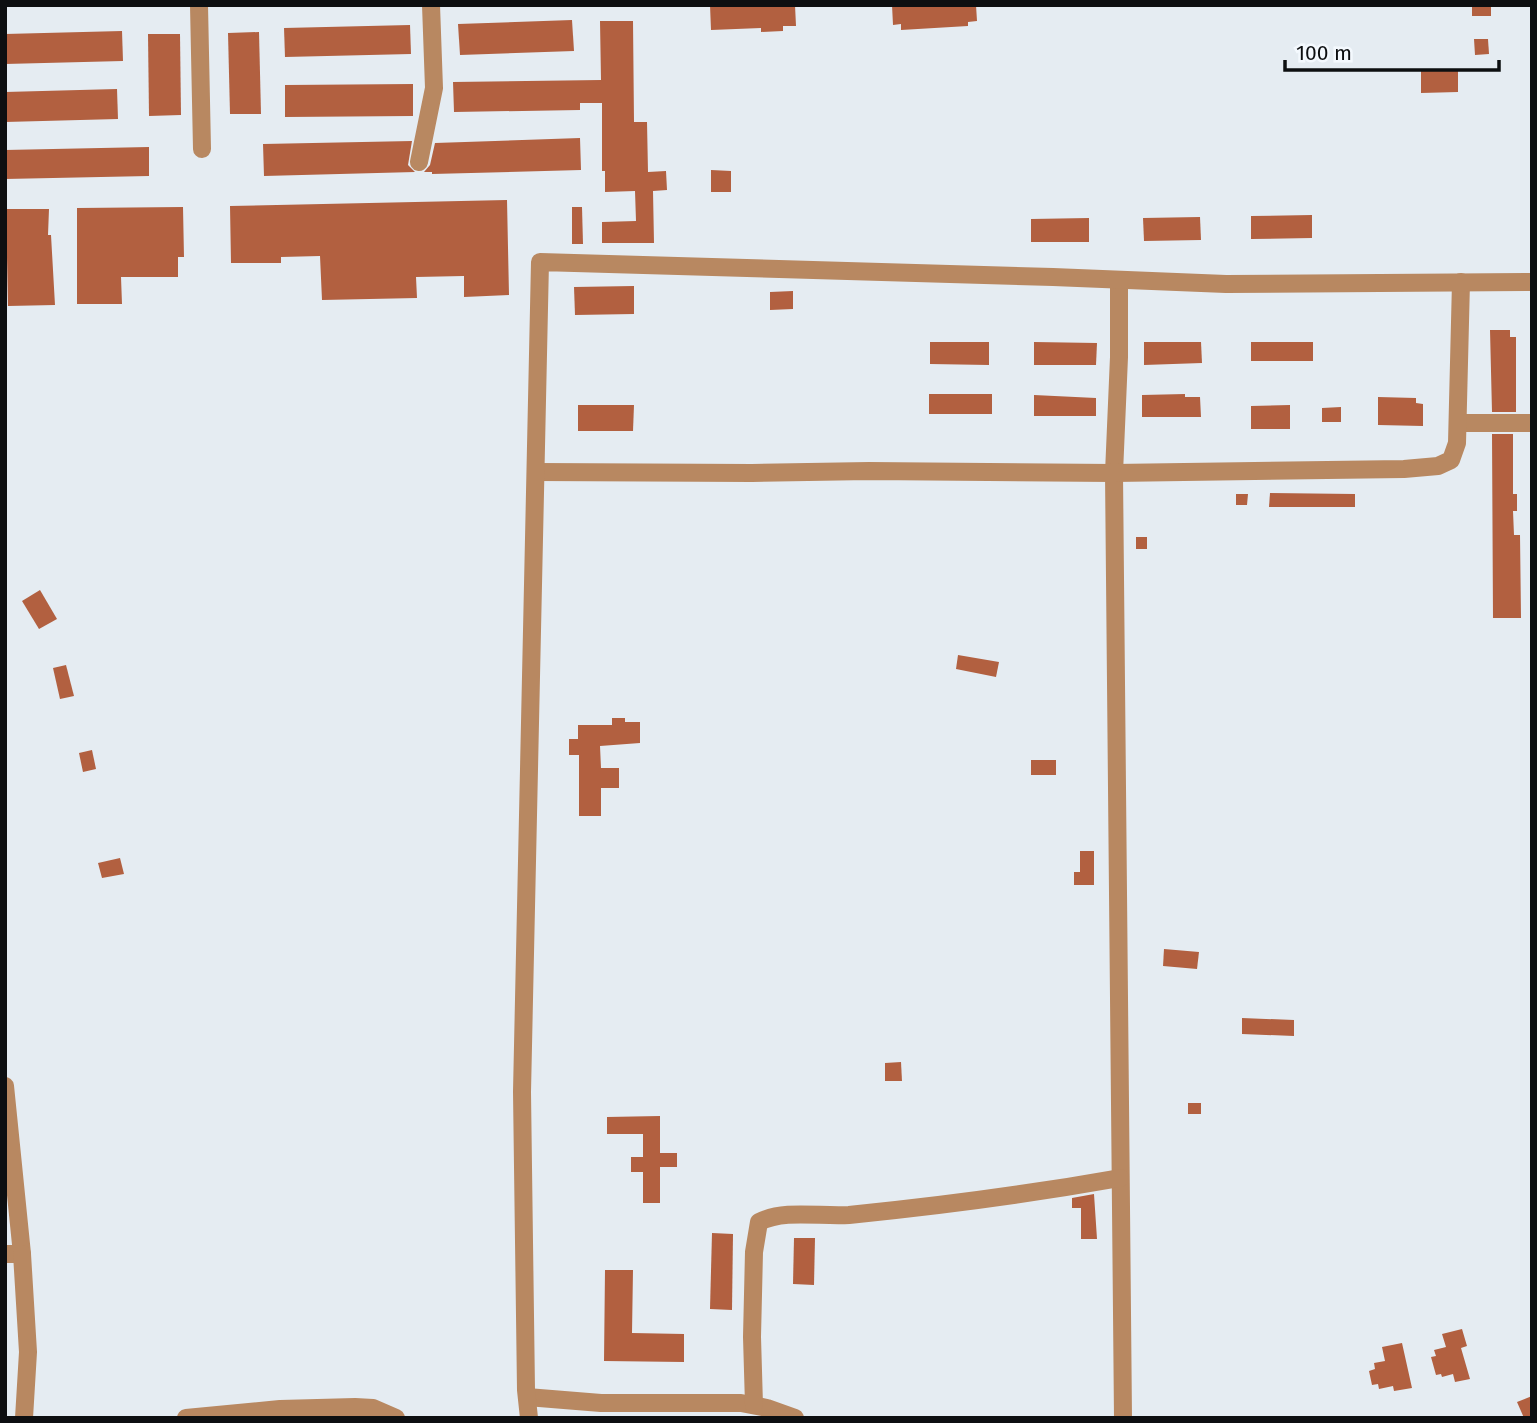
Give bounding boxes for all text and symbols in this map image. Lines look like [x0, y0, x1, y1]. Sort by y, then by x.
scale bar [1285, 28, 1498, 72]
text: 100 m [1296, 40, 1352, 66]

